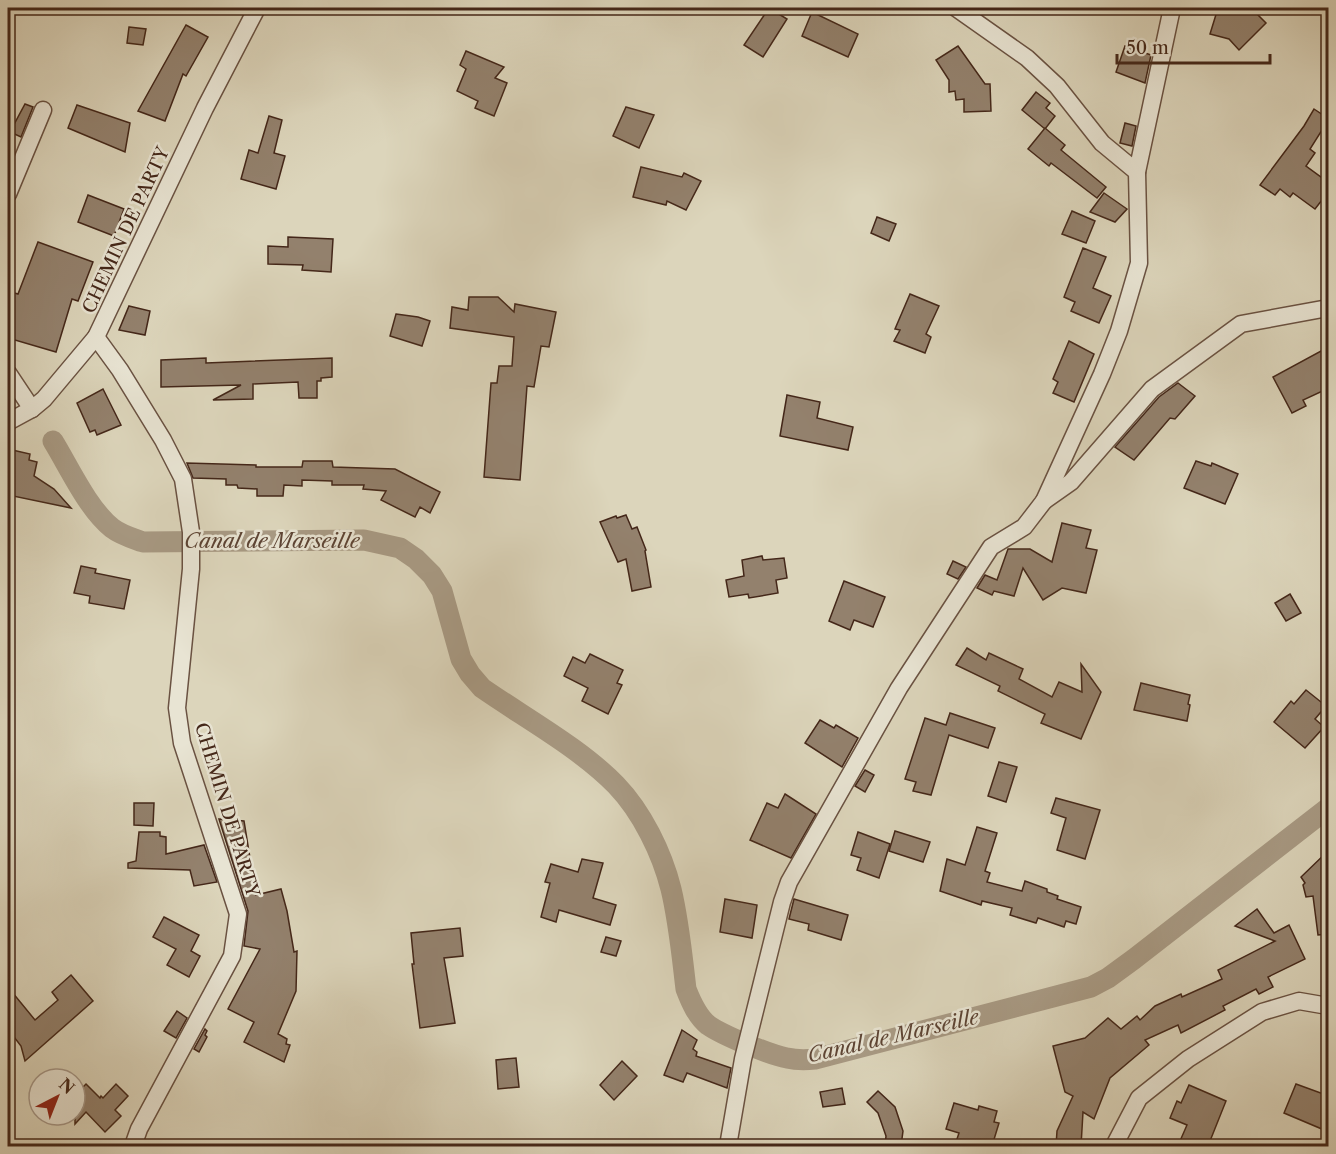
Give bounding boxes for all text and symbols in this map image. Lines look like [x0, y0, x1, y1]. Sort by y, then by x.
scale bar [1117, 27, 1270, 65]
text: 50 m [1126, 37, 1169, 59]
street label: CHEMIN DE PARTY [78, 142, 175, 317]
water label: Canal de Marseille [184, 529, 361, 553]
street label: CHEMIN DE PARTY [190, 720, 264, 901]
water label: Canal de Marseille [805, 1004, 982, 1067]
north arrow [27, 1067, 87, 1127]
text: N [55, 1074, 79, 1098]

